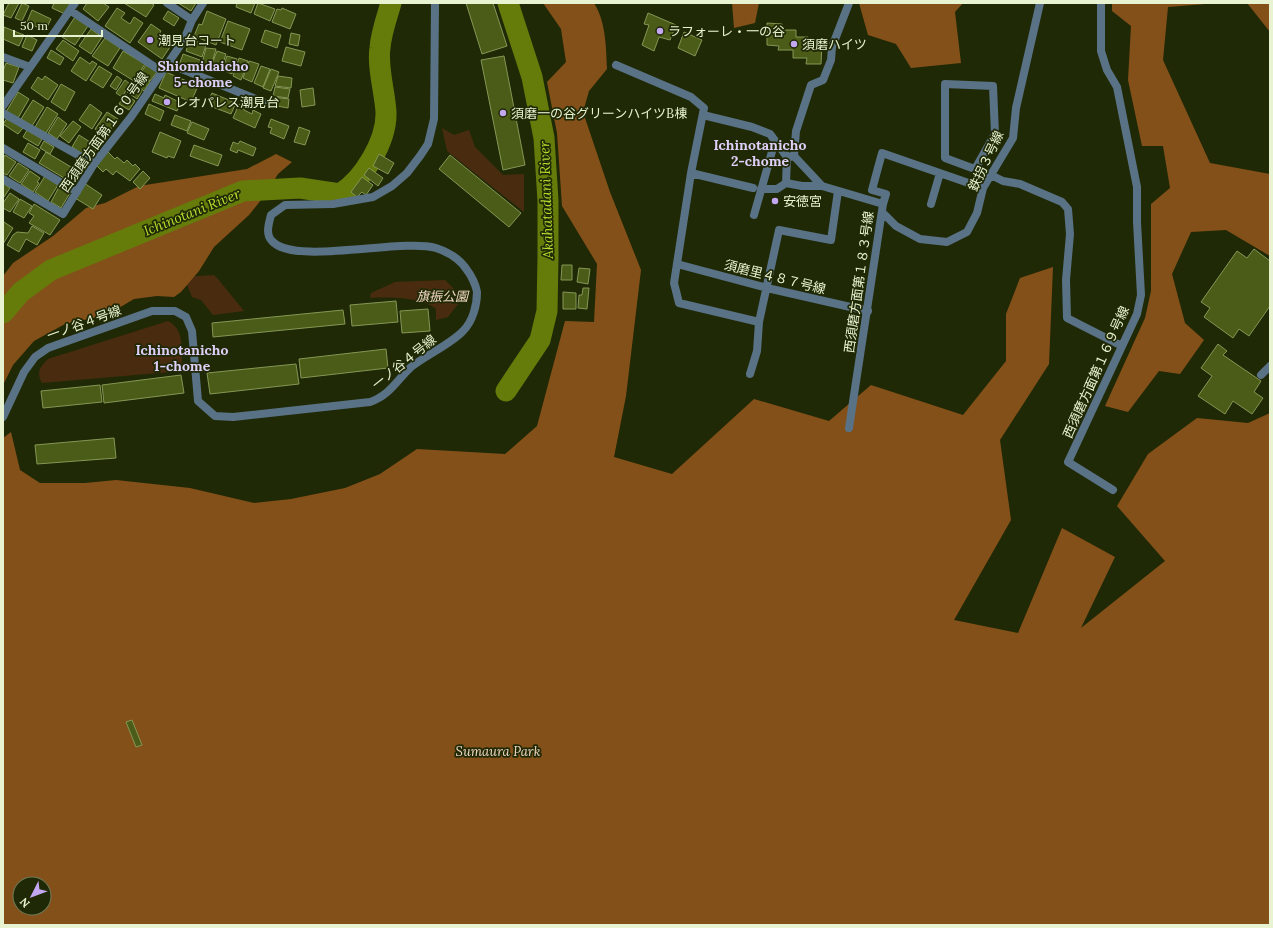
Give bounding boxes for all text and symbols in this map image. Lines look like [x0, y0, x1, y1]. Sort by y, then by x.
scale bar [14, 12, 102, 38]
text: 50 m [20, 18, 48, 33]
place label: ラフォーレ・一の谷 [668, 23, 785, 40]
marker: ラフォーレ・一の谷 [655, 26, 665, 36]
place label: 潮見台コート [158, 32, 236, 49]
marker: 潮見台コート [145, 35, 155, 45]
place label: 須磨ハイツ [802, 36, 867, 53]
marker: 須磨ハイツ [789, 39, 799, 49]
district label: Shiomidaicho 5-chome [157, 57, 249, 91]
street label: 西須磨方面第１６０号線 [56, 69, 152, 195]
place label: レオパレス潮見台 [175, 94, 279, 111]
marker: レオパレス潮見台 [162, 97, 172, 107]
place label: 須磨一の谷グリーンハイツB棟 [511, 105, 687, 122]
marker: 須磨一の谷グリーンハイツB棟 [498, 108, 508, 118]
street label: 鉄拐３号線 [965, 128, 1007, 194]
district label: Ichinotanicho 2-chome [714, 136, 807, 170]
water label: Akahatadani River [535, 140, 557, 260]
water label: Ichinotani River [141, 184, 244, 240]
place label: 安徳宮 [783, 193, 822, 210]
marker: 安徳宮 [770, 196, 780, 206]
street label: 西須磨方面第１８３号線 [841, 210, 877, 354]
street label: 須磨里４８７号線 [722, 256, 828, 298]
park label: 旗振公園 [416, 288, 470, 305]
street label: 一ノ谷４号線 [44, 302, 124, 344]
street label: 西須磨方面第１６９号線 [1059, 303, 1133, 441]
street label: 一ノ谷４号線 [368, 331, 440, 393]
district label: Ichinotanicho 1-chome [136, 341, 229, 375]
park label: Sumaura Park [456, 743, 541, 760]
north arrow [12, 876, 52, 916]
text: N [16, 894, 33, 911]

